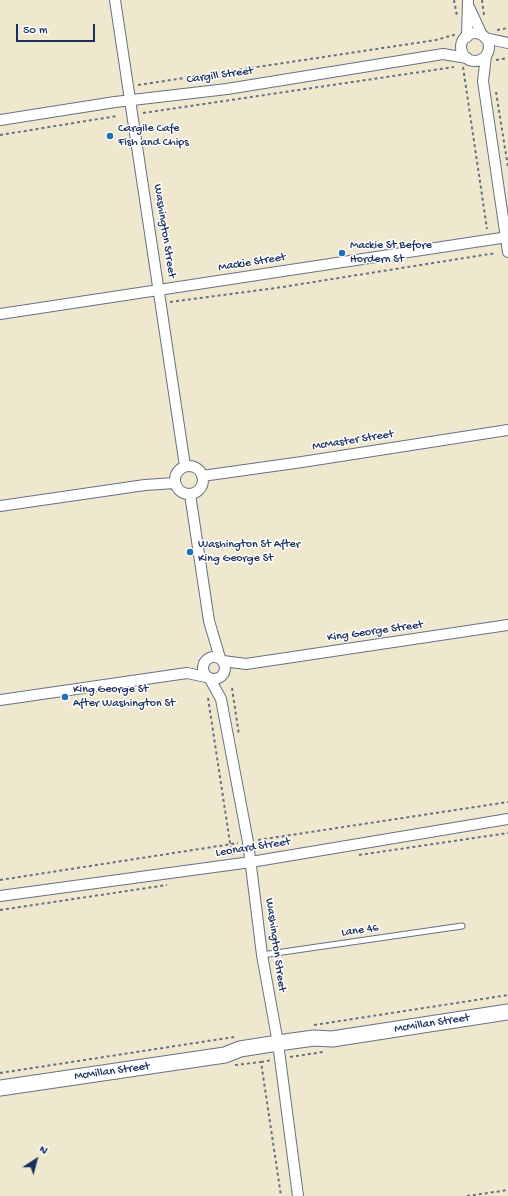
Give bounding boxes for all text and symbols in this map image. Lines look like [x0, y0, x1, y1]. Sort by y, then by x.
scale bar [18, 16, 97, 42]
text: 50 m [23, 24, 48, 38]
street label: Cargill Street [186, 64, 254, 88]
place label: Cargile Cafe Fish and Chips [118, 122, 189, 150]
marker: Cargile Cafe Fish and Chips [105, 131, 115, 141]
street label: Washington Street [149, 183, 179, 279]
place label: Mackie St Before Hordern St [350, 239, 432, 267]
marker: Mackie St Before Hordern St [337, 248, 347, 258]
street label: Mackie Street [217, 251, 287, 275]
street label: McMaster Street [311, 427, 395, 455]
place label: Washington St After King George St [198, 538, 300, 566]
marker: Washington St After King George St [185, 547, 195, 557]
street label: King George Street [326, 618, 424, 646]
place label: King George St After Washington St [73, 683, 175, 711]
marker: King George St After Washington St [60, 692, 70, 702]
street label: Leonard Street [215, 835, 291, 861]
street label: Washington Street [261, 897, 289, 993]
street label: Lane 46 [340, 921, 380, 941]
street label: McMillan Street [393, 1011, 471, 1037]
street label: McMillan Street [73, 1060, 151, 1084]
north arrow [16, 1140, 56, 1180]
text: N [37, 1143, 49, 1157]

